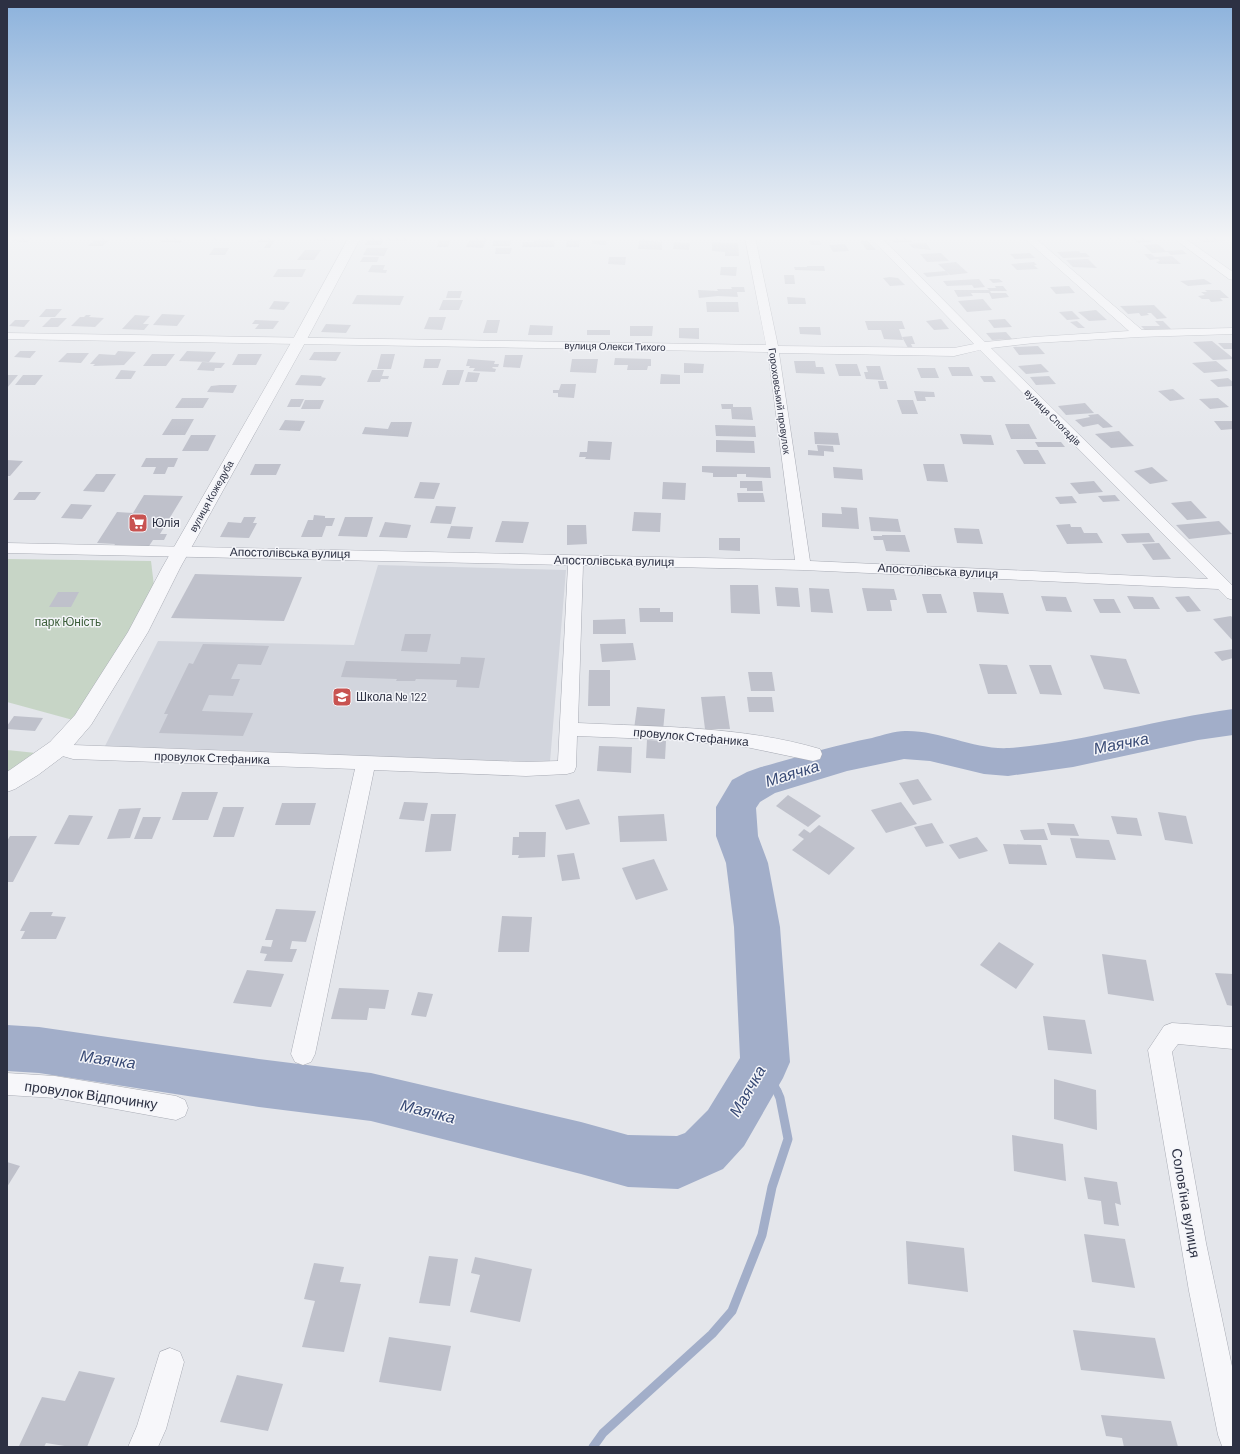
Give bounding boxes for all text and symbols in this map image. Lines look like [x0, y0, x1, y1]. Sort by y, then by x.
street label: вулиця Олекси Тихого [564, 339, 666, 353]
street label: Гороховський провулок [767, 347, 793, 455]
street label: вулиця Спогадів [1022, 386, 1084, 448]
street label: вулиця Кожедуба [186, 458, 236, 534]
supermarket icon: Юлія [127, 512, 149, 534]
place label: Юлія [152, 515, 180, 529]
street label: Апостолівська вулиця [230, 544, 350, 561]
street label: Апостолівська вулиця [554, 552, 674, 569]
street label: Апостолівська вулиця [877, 560, 999, 581]
park label: парк Юність [35, 614, 101, 629]
school or university icon: Школа № 122 [331, 686, 353, 708]
place label: Школа № 122 [356, 689, 427, 703]
street label: провулок Стефаника [633, 724, 750, 749]
water label: Маячка [1092, 728, 1150, 757]
street label: провулок Стефаника [154, 748, 271, 767]
water label: Маячка [762, 755, 821, 790]
water label: Маячка [79, 1045, 137, 1072]
water label: Маячка [724, 1062, 769, 1120]
street label: провулок Відпочинку [24, 1077, 159, 1112]
water label: Маячка [399, 1095, 458, 1126]
street label: Соловʼїна вулиця [1169, 1147, 1204, 1259]

